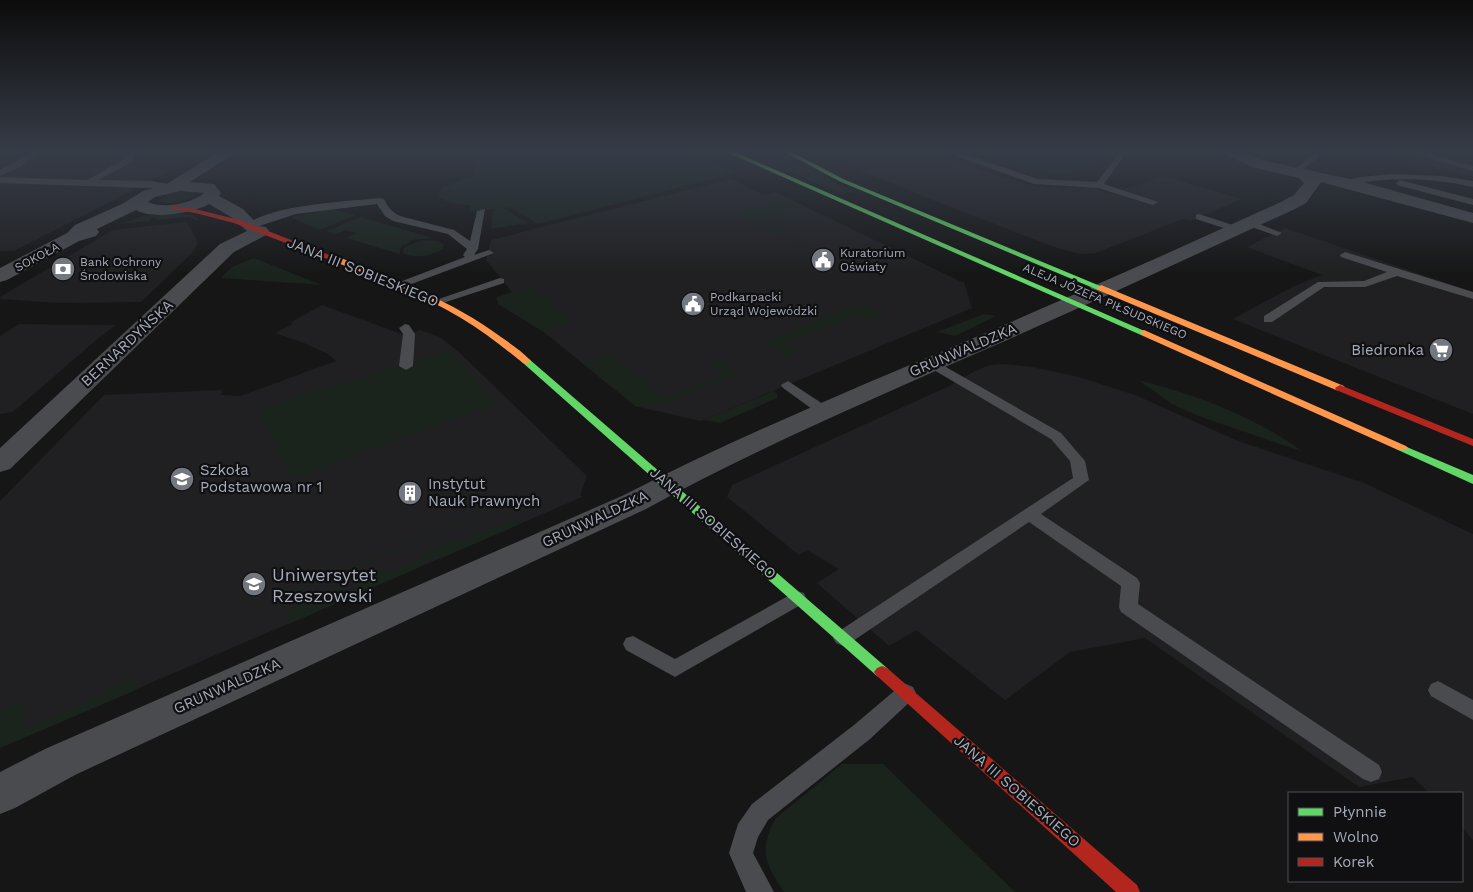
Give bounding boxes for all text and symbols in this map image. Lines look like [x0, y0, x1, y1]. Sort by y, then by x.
street label: JANA III SOBIESKIEGO [285, 233, 441, 311]
street label: SOKOŁA [12, 239, 62, 275]
place label: Kuratorium Oświaty [840, 246, 905, 274]
public building icon: Kuratorium Oświaty [810, 247, 836, 273]
place label: Bank Ochrony Środowiska [80, 255, 162, 283]
bank icon: Bank Ochrony Środowiska [50, 256, 76, 282]
street label: ALEJA JÓZEFA PIŁSUDSKIEGO [1021, 260, 1189, 342]
place label: Podkarpacki Urząd Wojewódzki [710, 290, 817, 318]
public building icon: Podkarpacki Urząd Wojewódzki [680, 291, 706, 317]
street label: BERNARDYŃSKA [77, 296, 177, 390]
street label: GRUNWALDZKA [907, 319, 1020, 381]
supermarket icon: Biedronka [1428, 337, 1454, 363]
place label: Biedronka [1351, 341, 1425, 359]
place label: Szkoła Podstawowa nr 1 [200, 461, 322, 496]
street label: JANA III SOBIESKIEGO [646, 463, 780, 583]
school or university icon: Szkoła Podstawowa nr 1 [169, 466, 195, 492]
place label: Instytut Nauk Prawnych [428, 475, 540, 510]
building icon: Instytut Nauk Prawnych [397, 480, 423, 506]
street label: GRUNWALDZKA [539, 487, 651, 551]
place label: Uniwersytet Rzeszowski [272, 564, 377, 606]
school or university icon: Uniwersytet Rzeszowski [241, 571, 267, 597]
street label: GRUNWALDZKA [171, 654, 283, 718]
street label: JANA III SOBIESKIEGO [950, 731, 1084, 851]
legend [1288, 792, 1463, 882]
text: Płynnie [1333, 803, 1387, 821]
text: Wolno [1333, 828, 1379, 846]
text: Korek [1333, 853, 1375, 871]

